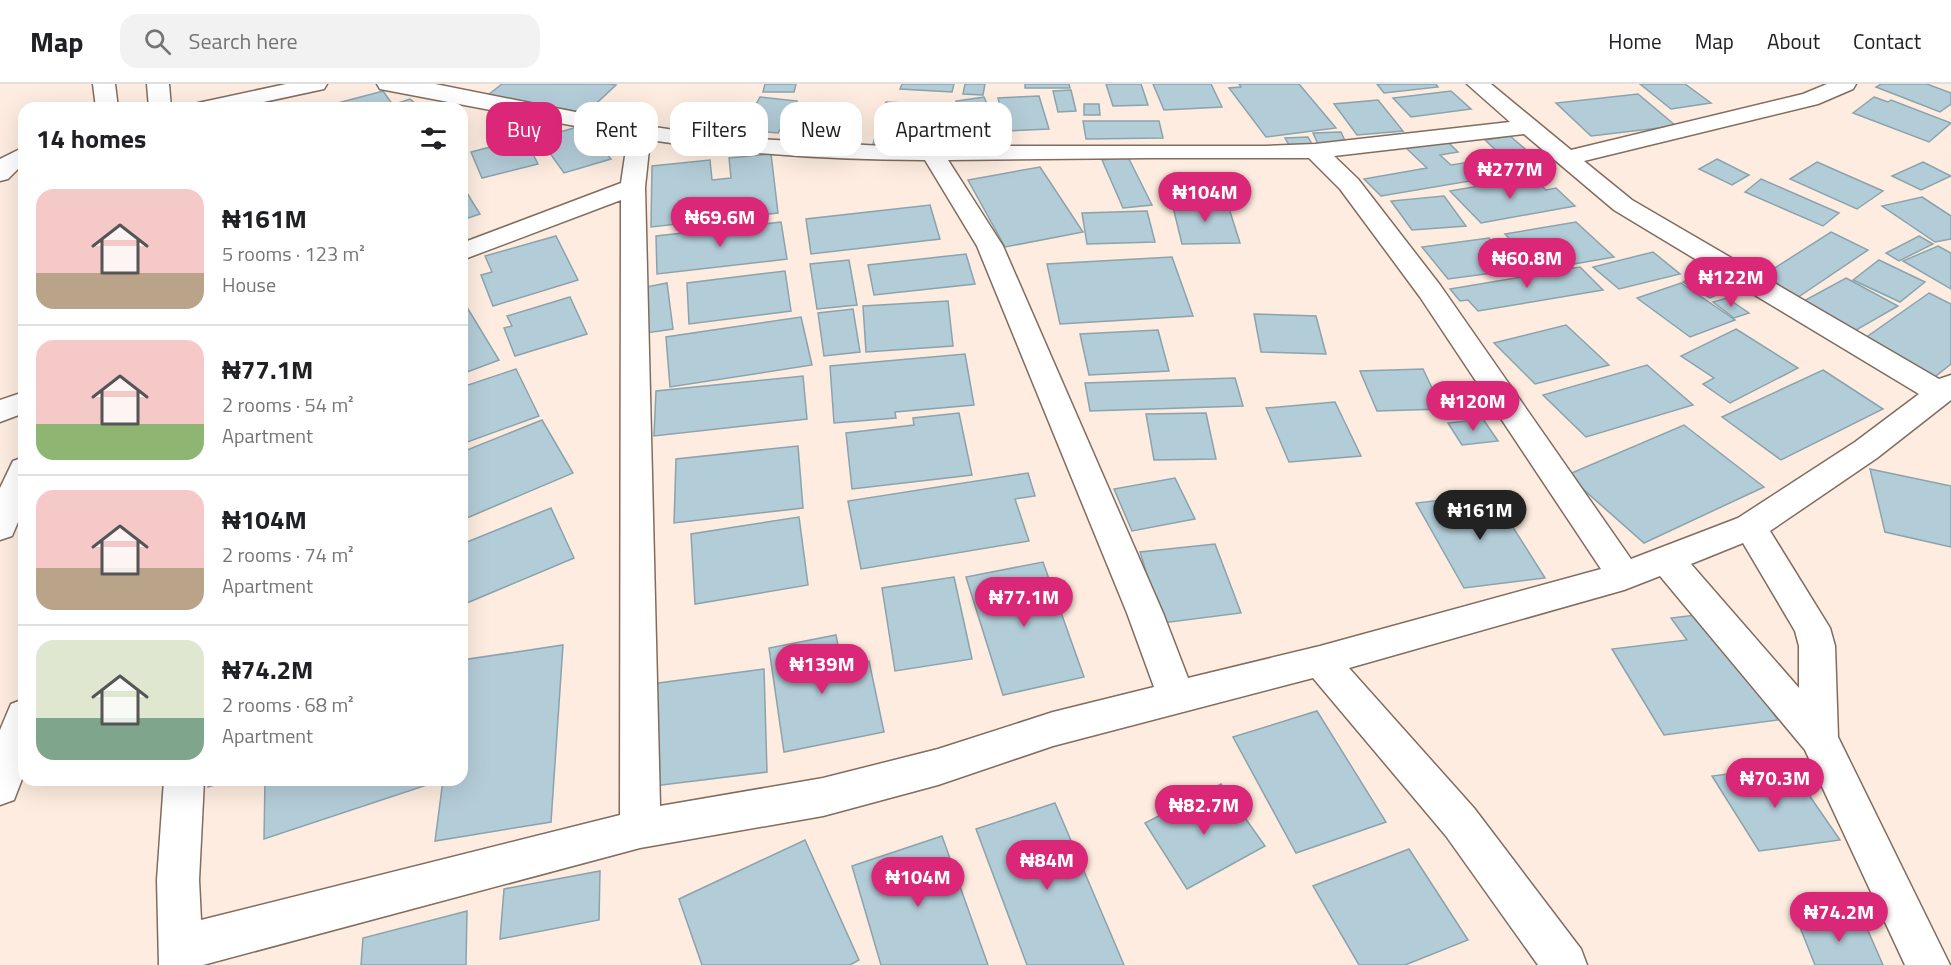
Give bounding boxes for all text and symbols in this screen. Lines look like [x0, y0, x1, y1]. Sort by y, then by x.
search box [120, 14, 540, 68]
text: Map [30, 20, 84, 63]
text: Search here [189, 24, 298, 58]
icon: search [141, 25, 174, 58]
text: Home [1608, 25, 1662, 57]
text: Map [1695, 25, 1734, 57]
text: About [1767, 25, 1820, 57]
text: Contact [1853, 25, 1921, 57]
chip: Buy [486, 102, 562, 156]
chip: Rent [574, 102, 658, 156]
chip: Filters [670, 102, 768, 156]
chip: New [780, 102, 862, 156]
chip: Apartment [874, 102, 1012, 156]
text: 14 homes [36, 119, 146, 158]
icon: filters [417, 122, 450, 155]
pin: ₦277M [1468, 149, 1552, 200]
text: ₦277M [1477, 153, 1543, 184]
pin: ₦104M [1163, 172, 1247, 223]
text: ₦104M [1172, 176, 1238, 207]
pin: ₦69.6M [671, 197, 769, 248]
text: ₦161M [222, 199, 307, 238]
text: ₦69.6M [685, 201, 755, 232]
icon: home [84, 213, 156, 285]
text: 5 rooms · 123 m² [222, 238, 365, 269]
pin: ₦60.8M [1478, 238, 1576, 289]
text: ₦60.8M [1492, 242, 1562, 273]
pin: ₦122M [1689, 257, 1773, 308]
text: ₦122M [1698, 261, 1764, 292]
text: House [222, 269, 276, 300]
text: ₦77.1M [222, 350, 313, 389]
icon: home [84, 364, 156, 436]
pin: ₦120M [1431, 381, 1515, 432]
text: ₦120M [1440, 385, 1506, 416]
text: 2 rooms · 54 m² [222, 389, 354, 420]
text: Apartment [222, 420, 313, 451]
pin: ₦161M [1438, 490, 1522, 541]
text: ₦161M [1447, 494, 1513, 525]
text: ₦104M [222, 500, 307, 539]
icon: home [84, 514, 156, 586]
text: 2 rooms · 74 m² [222, 539, 354, 570]
text: Apartment [222, 570, 313, 601]
pin: ₦77.1M [975, 577, 1073, 628]
text: ₦77.1M [989, 581, 1059, 612]
pin: ₦139M [780, 644, 864, 695]
text: ₦139M [789, 648, 855, 679]
text: ₦74.2M [222, 650, 313, 689]
icon: home [84, 664, 156, 736]
text: 2 rooms · 68 m² [222, 689, 354, 720]
text: Apartment [222, 720, 313, 751]
pin: ₦70.3M [1726, 758, 1824, 809]
text: ₦70.3M [1740, 762, 1810, 793]
pin: ₦82.7M [1155, 785, 1253, 836]
text: ₦82.7M [1169, 789, 1239, 820]
pin: ₦84M [1011, 840, 1083, 891]
text: ₦84M [1020, 844, 1074, 875]
pin: ₦104M [876, 857, 960, 908]
text: ₦104M [885, 861, 951, 892]
pin: ₦74.2M [1790, 892, 1888, 943]
text: ₦74.2M [1804, 896, 1874, 927]

